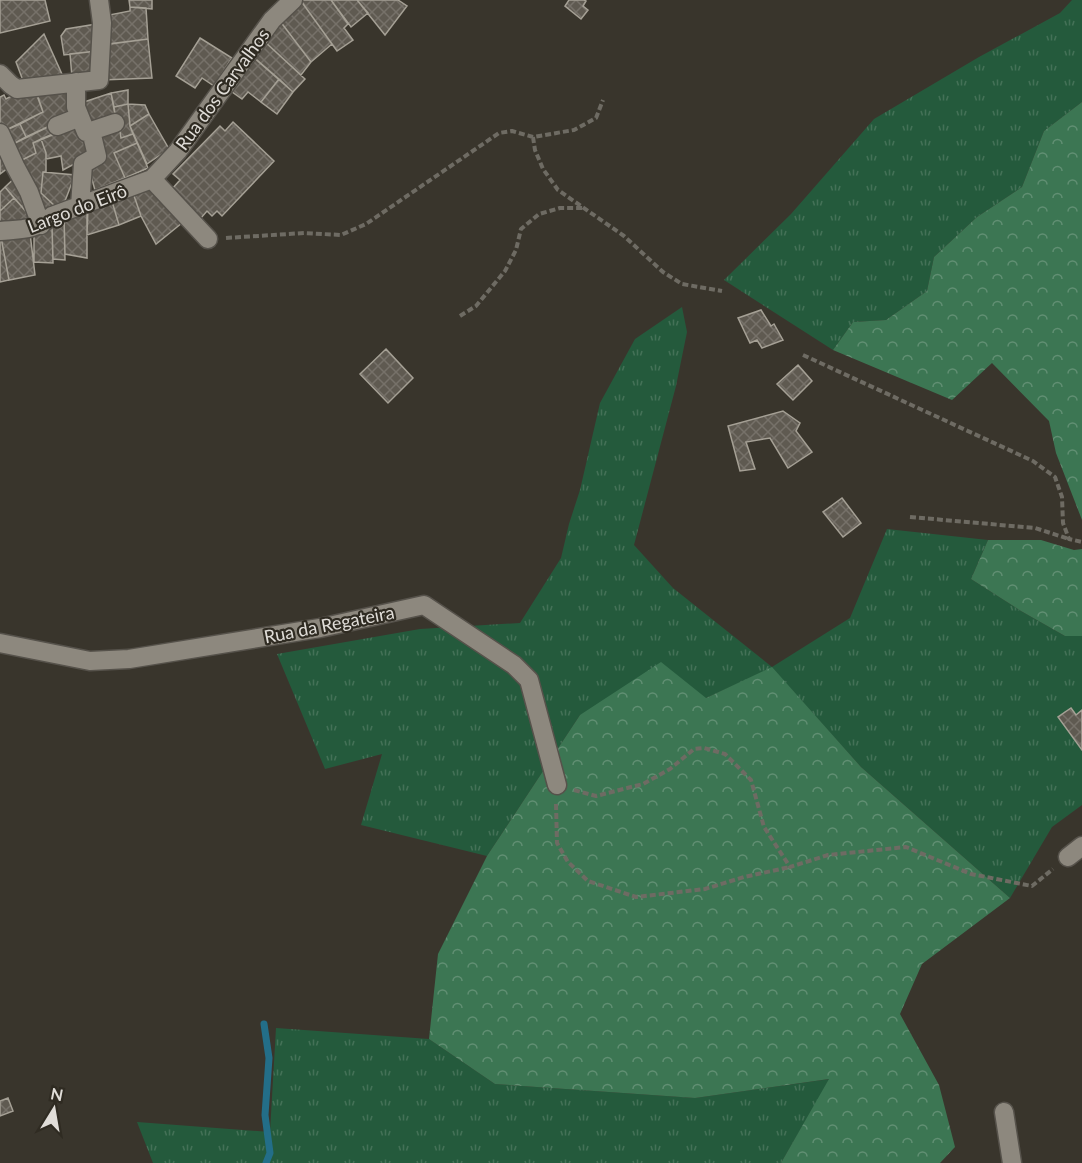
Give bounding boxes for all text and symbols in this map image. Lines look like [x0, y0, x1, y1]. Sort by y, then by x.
street label: Rua dos Carvalhos [170, 24, 274, 154]
street label: Largo do Eirô [24, 179, 130, 237]
street label: Rua da Regateira [262, 601, 396, 647]
north arrow [24, 1079, 84, 1139]
text: N [49, 1083, 65, 1104]

